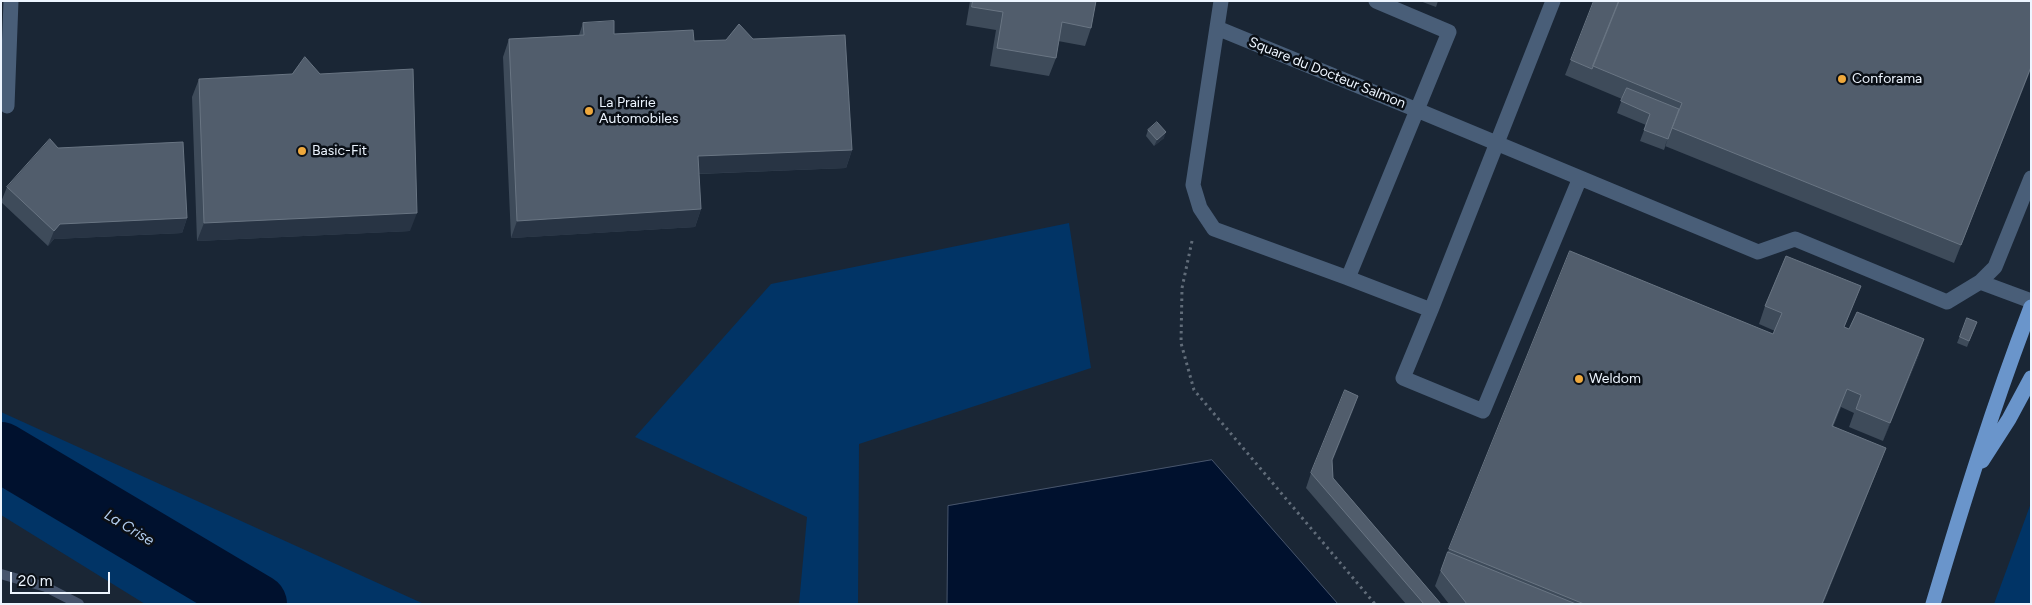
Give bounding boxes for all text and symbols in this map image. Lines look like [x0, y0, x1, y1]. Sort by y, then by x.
street label: Square du Docteur Salmon [1246, 34, 1408, 112]
place label: Conforama [1852, 71, 1922, 87]
marker: Conforama [1836, 73, 1848, 85]
place label: La Prairie Automobiles [599, 95, 678, 128]
marker: La Prairie Automobiles [583, 105, 595, 117]
place label: Basic-Fit [312, 143, 367, 159]
marker: Basic-Fit [296, 145, 308, 157]
place label: Weldom [1589, 371, 1641, 387]
marker: Weldom [1573, 373, 1585, 385]
water label: La Crise [101, 506, 157, 550]
scale bar [12, 562, 112, 594]
text: 20 m [18, 572, 52, 590]

